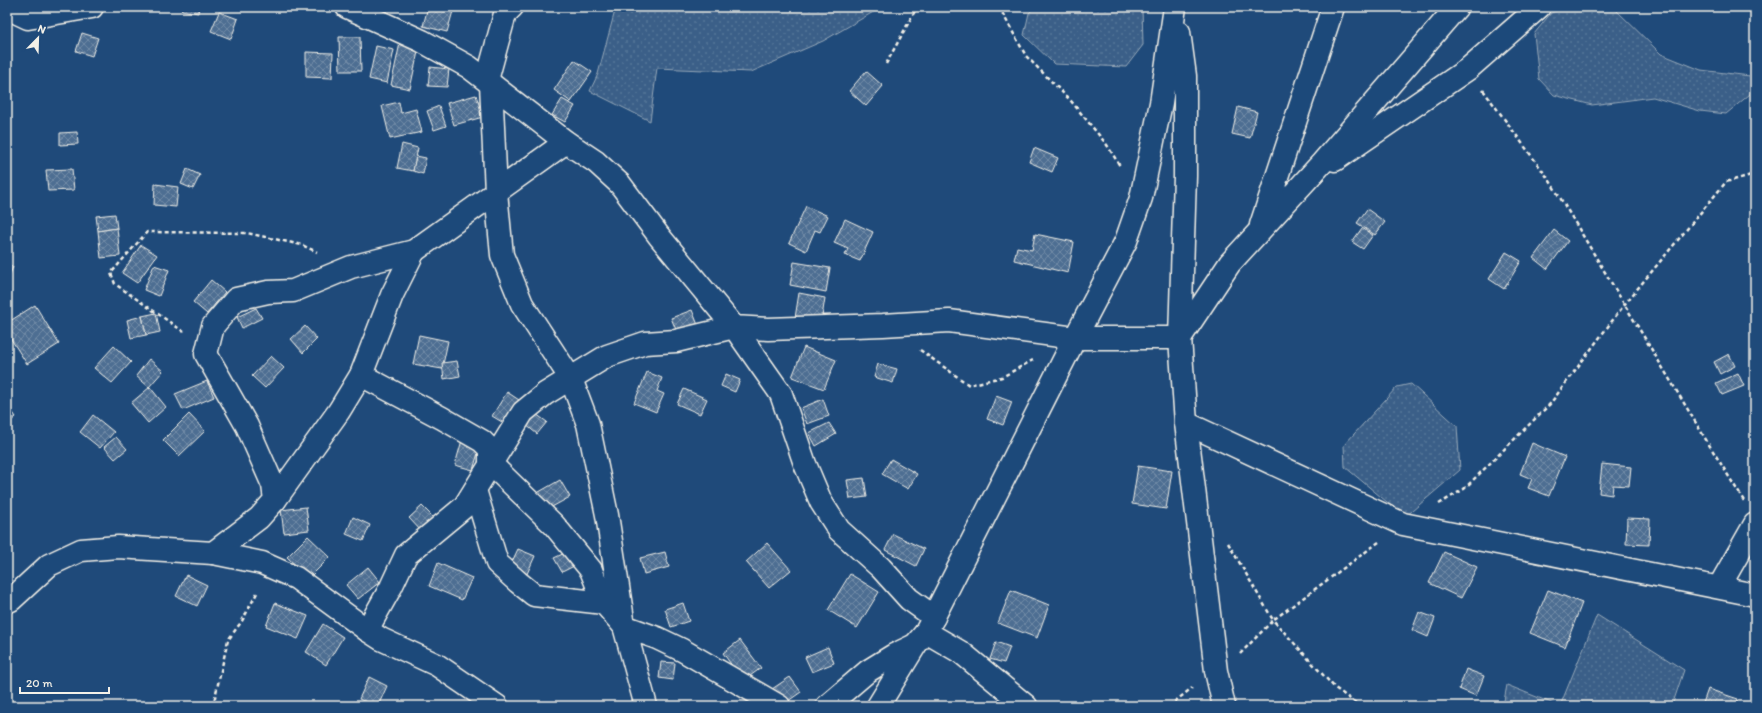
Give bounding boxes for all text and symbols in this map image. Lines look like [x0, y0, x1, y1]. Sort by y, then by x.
north arrow [18, 18, 58, 58]
text: N [36, 22, 48, 37]
scale bar [20, 669, 109, 695]
text: 20 m [26, 676, 53, 690]

